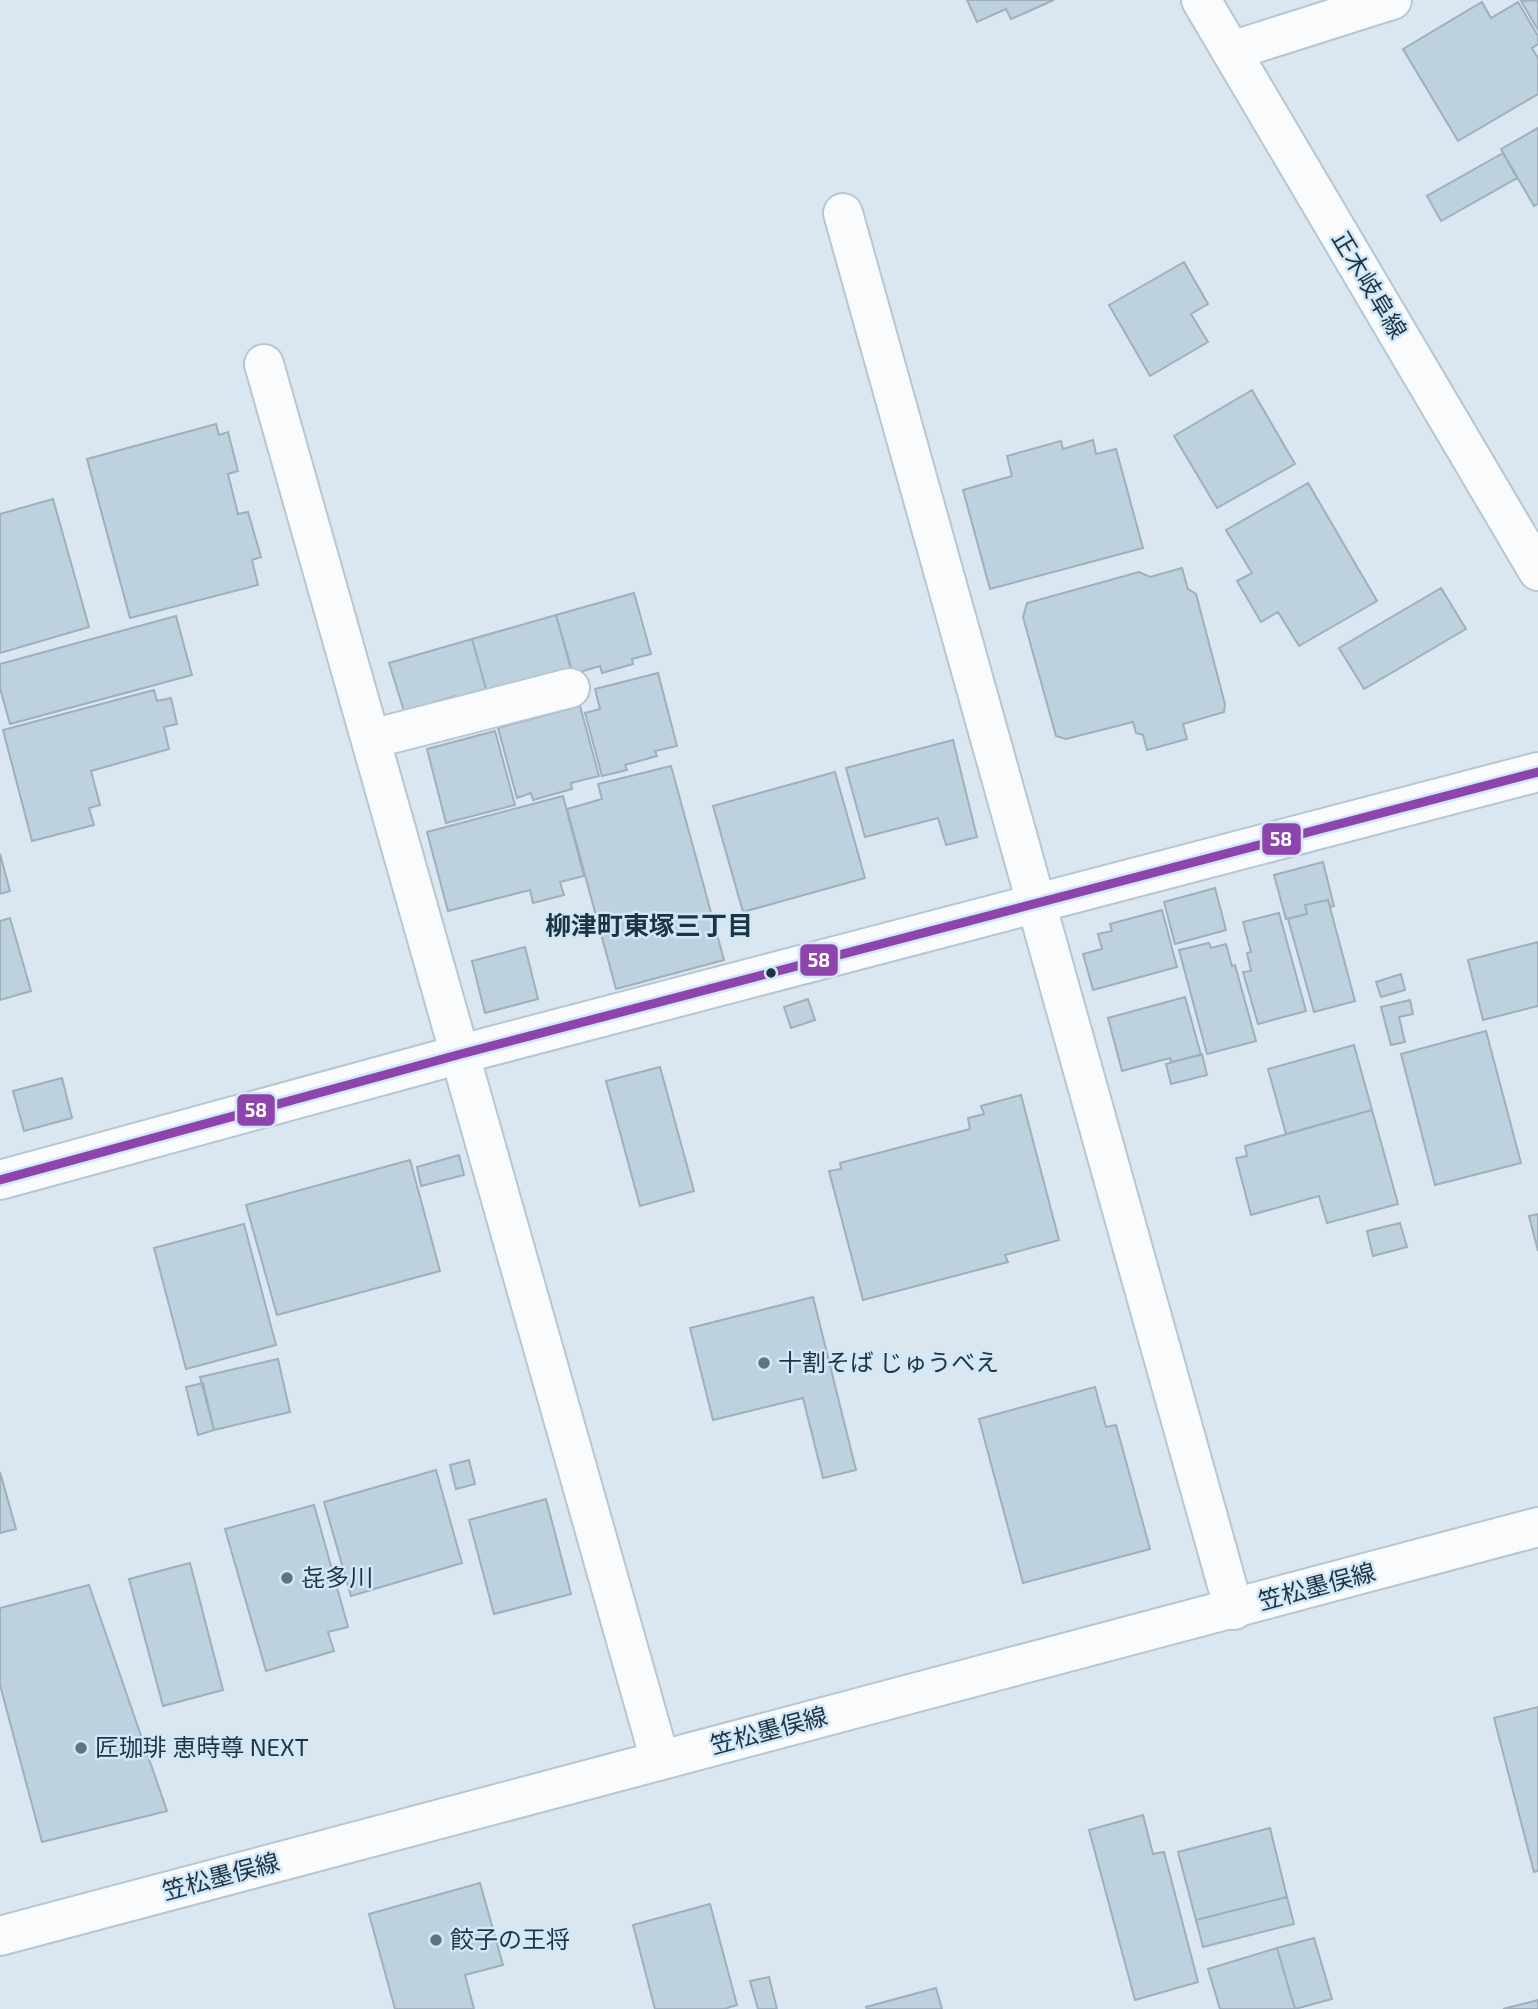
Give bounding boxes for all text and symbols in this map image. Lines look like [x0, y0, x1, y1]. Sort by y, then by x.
street label: 正木岐阜線 [1327, 225, 1414, 343]
line badge: 58 [1261, 822, 1302, 856]
text: 58 [1270, 827, 1292, 850]
district label: 柳津町東塚三丁目 [545, 909, 753, 940]
line badge: 58 [799, 943, 839, 977]
text: 58 [808, 948, 830, 971]
unlabelled marker [764, 966, 778, 980]
line badge: 58 [236, 1093, 276, 1127]
text: 58 [245, 1098, 267, 1121]
place label: 十割そば じゅうべえ [778, 1347, 999, 1376]
marker: 十割そば じゅうべえ [756, 1355, 772, 1371]
street label: 笠松墨俣線 [1255, 1556, 1378, 1615]
place label: 㐂多川 [301, 1562, 373, 1591]
marker: 㐂多川 [279, 1570, 295, 1586]
street label: 笠松墨俣線 [707, 1700, 830, 1759]
place label: 匠珈琲 恵時尊 NEXT [95, 1732, 309, 1761]
marker: 匠珈琲 恵時尊 NEXT [73, 1740, 89, 1756]
street label: 笠松墨俣線 [159, 1846, 282, 1905]
place label: 餃子の王将 [450, 1924, 570, 1953]
marker: 餃子の王将 [428, 1932, 444, 1948]

